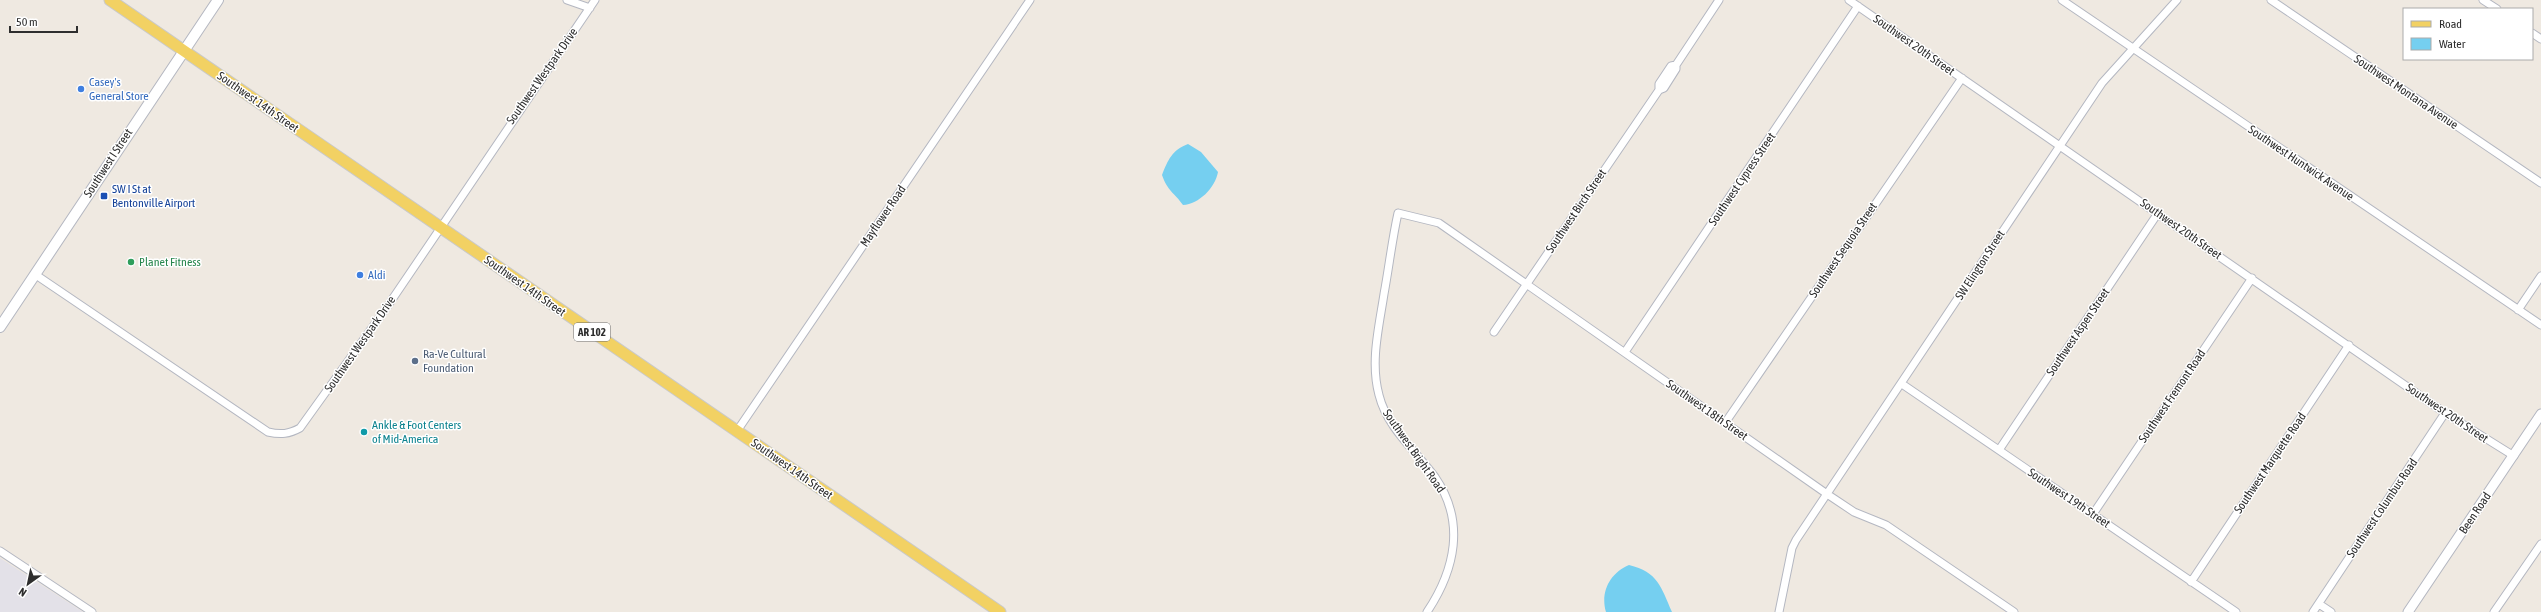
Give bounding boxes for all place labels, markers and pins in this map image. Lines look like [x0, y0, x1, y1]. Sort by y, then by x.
place label: Casey's General Store [89, 75, 149, 103]
marker: Casey's General Store [76, 84, 86, 94]
place label: SW I St at Bentonville Airport [112, 182, 196, 210]
marker: SW I St at Bentonville Airport [99, 191, 109, 201]
place label: Planet Fitness [139, 255, 201, 269]
marker: Planet Fitness [126, 257, 136, 267]
place label: Aldi [368, 268, 385, 282]
marker: Aldi [355, 270, 365, 280]
place label: Ra-Ve Cultural Foundation [423, 347, 487, 375]
marker: Ra-Ve Cultural Foundation [410, 356, 420, 366]
place label: Ankle & Foot Centers of Mid-America [372, 418, 461, 446]
marker: Ankle & Foot Centers of Mid-America [359, 427, 369, 437]

